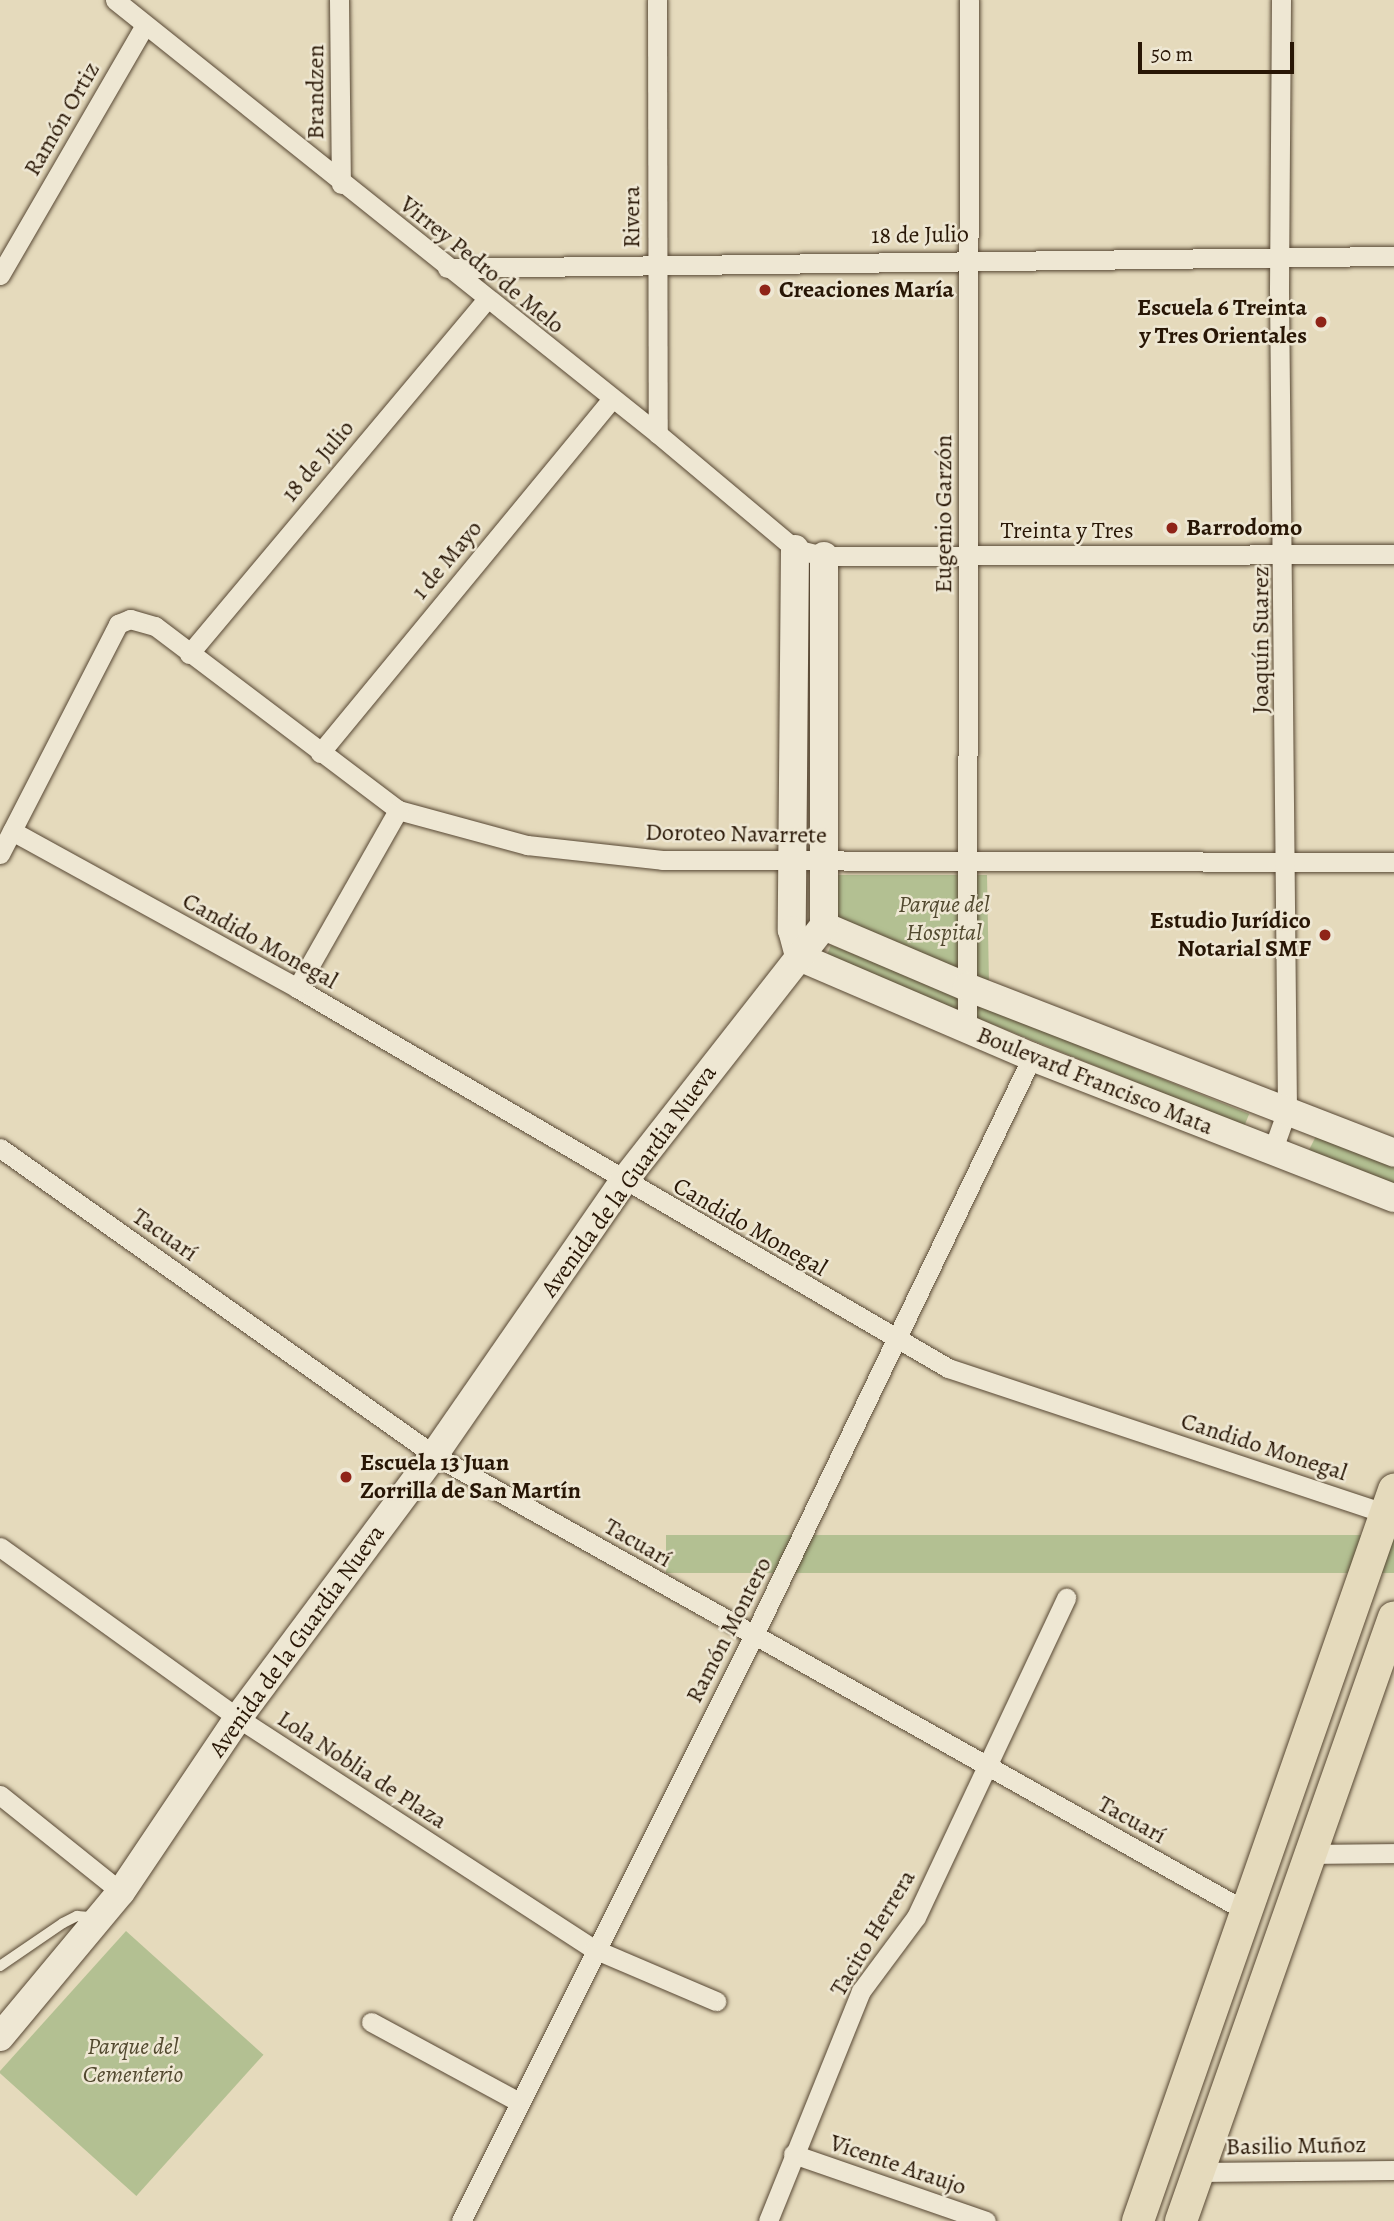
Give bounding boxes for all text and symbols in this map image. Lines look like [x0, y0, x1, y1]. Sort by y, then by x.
scale bar [1142, 28, 1298, 72]
text: 50 m [1151, 40, 1193, 68]
street label: Brandzen [302, 44, 330, 140]
street label: Ramón Ortiz [18, 57, 106, 181]
street label: Rivera [618, 186, 646, 248]
street label: Virrey Pedro de Melo [394, 190, 570, 340]
street label: 18 de Julio [871, 220, 969, 250]
place label: Creaciones María [779, 276, 954, 304]
marker: Creaciones María [757, 282, 773, 298]
place label: Escuela 6 Treinta y Tres Orientales [1137, 294, 1307, 350]
marker: Escuela 6 Treinta y Tres Orientales [1313, 314, 1329, 330]
street label: 18 de Julio [276, 414, 360, 508]
street label: Eugenio Garzón [930, 435, 958, 593]
place label: Barrodomo [1186, 514, 1302, 542]
street label: 1 de Mayo [406, 515, 488, 605]
street label: Treinta y Tres [1000, 517, 1134, 545]
marker: Barrodomo [1164, 520, 1180, 536]
street label: Joaquín Suarez [1247, 566, 1275, 714]
street label: Doroteo Navarrete [645, 818, 827, 850]
street label: Candido Monegal [177, 887, 343, 995]
park label: Parque del Hospital [898, 891, 990, 947]
place label: Estudio Jurídico Notarial SMF [1150, 907, 1311, 963]
marker: Estudio Jurídico Notarial SMF [1317, 927, 1333, 943]
street label: Boulevard Francisco Mata [973, 1020, 1217, 1142]
street label: Avenida de la Guardia Nueva [535, 1059, 723, 1303]
street label: Candido Monegal [668, 1171, 832, 1283]
street label: Tacuarí [127, 1202, 203, 1268]
street label: Candido Monegal [1177, 1407, 1351, 1487]
place label: Escuela 13 Juan Zorrilla de San Martín [360, 1449, 581, 1505]
marker: Escuela 13 Juan Zorrilla de San Martín [338, 1469, 354, 1485]
street label: Tacuarí [599, 1512, 677, 1574]
street label: Avenida de la Guardia Nueva [203, 1519, 391, 1763]
street label: Ramón Montero [680, 1552, 778, 1708]
street label: Lola Noblia de Plaza [272, 1704, 452, 1836]
street label: Tacuarí [1093, 1790, 1171, 1850]
street label: Tacito Herrera [824, 1865, 922, 2001]
park label: Parque del Cementerio [83, 2033, 183, 2089]
street label: Vicente Araujo [826, 2128, 970, 2202]
street label: Basilio Muñoz [1225, 2130, 1367, 2162]

